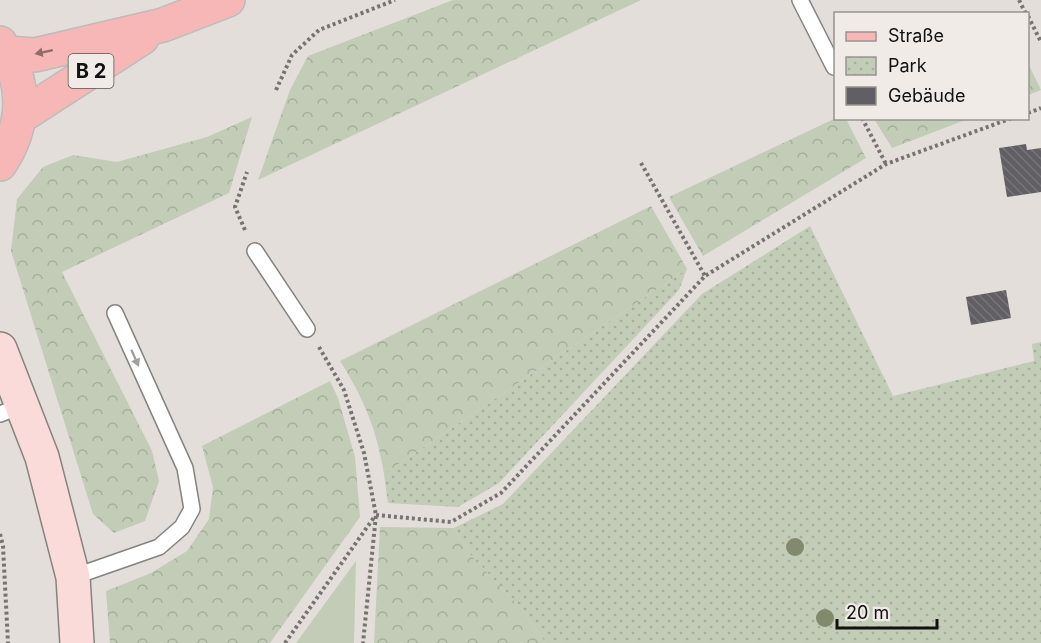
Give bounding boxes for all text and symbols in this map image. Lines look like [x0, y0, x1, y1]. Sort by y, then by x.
legend [834, 12, 1029, 120]
text: Straße [888, 25, 944, 46]
one-way arrow [34, 48, 53, 57]
road number: B 2 [68, 54, 113, 88]
text: Park [888, 55, 927, 76]
text: Gebäude [888, 85, 965, 106]
one-way arrow [131, 350, 140, 367]
scale bar [837, 592, 938, 630]
text: 20 m [846, 602, 889, 623]

